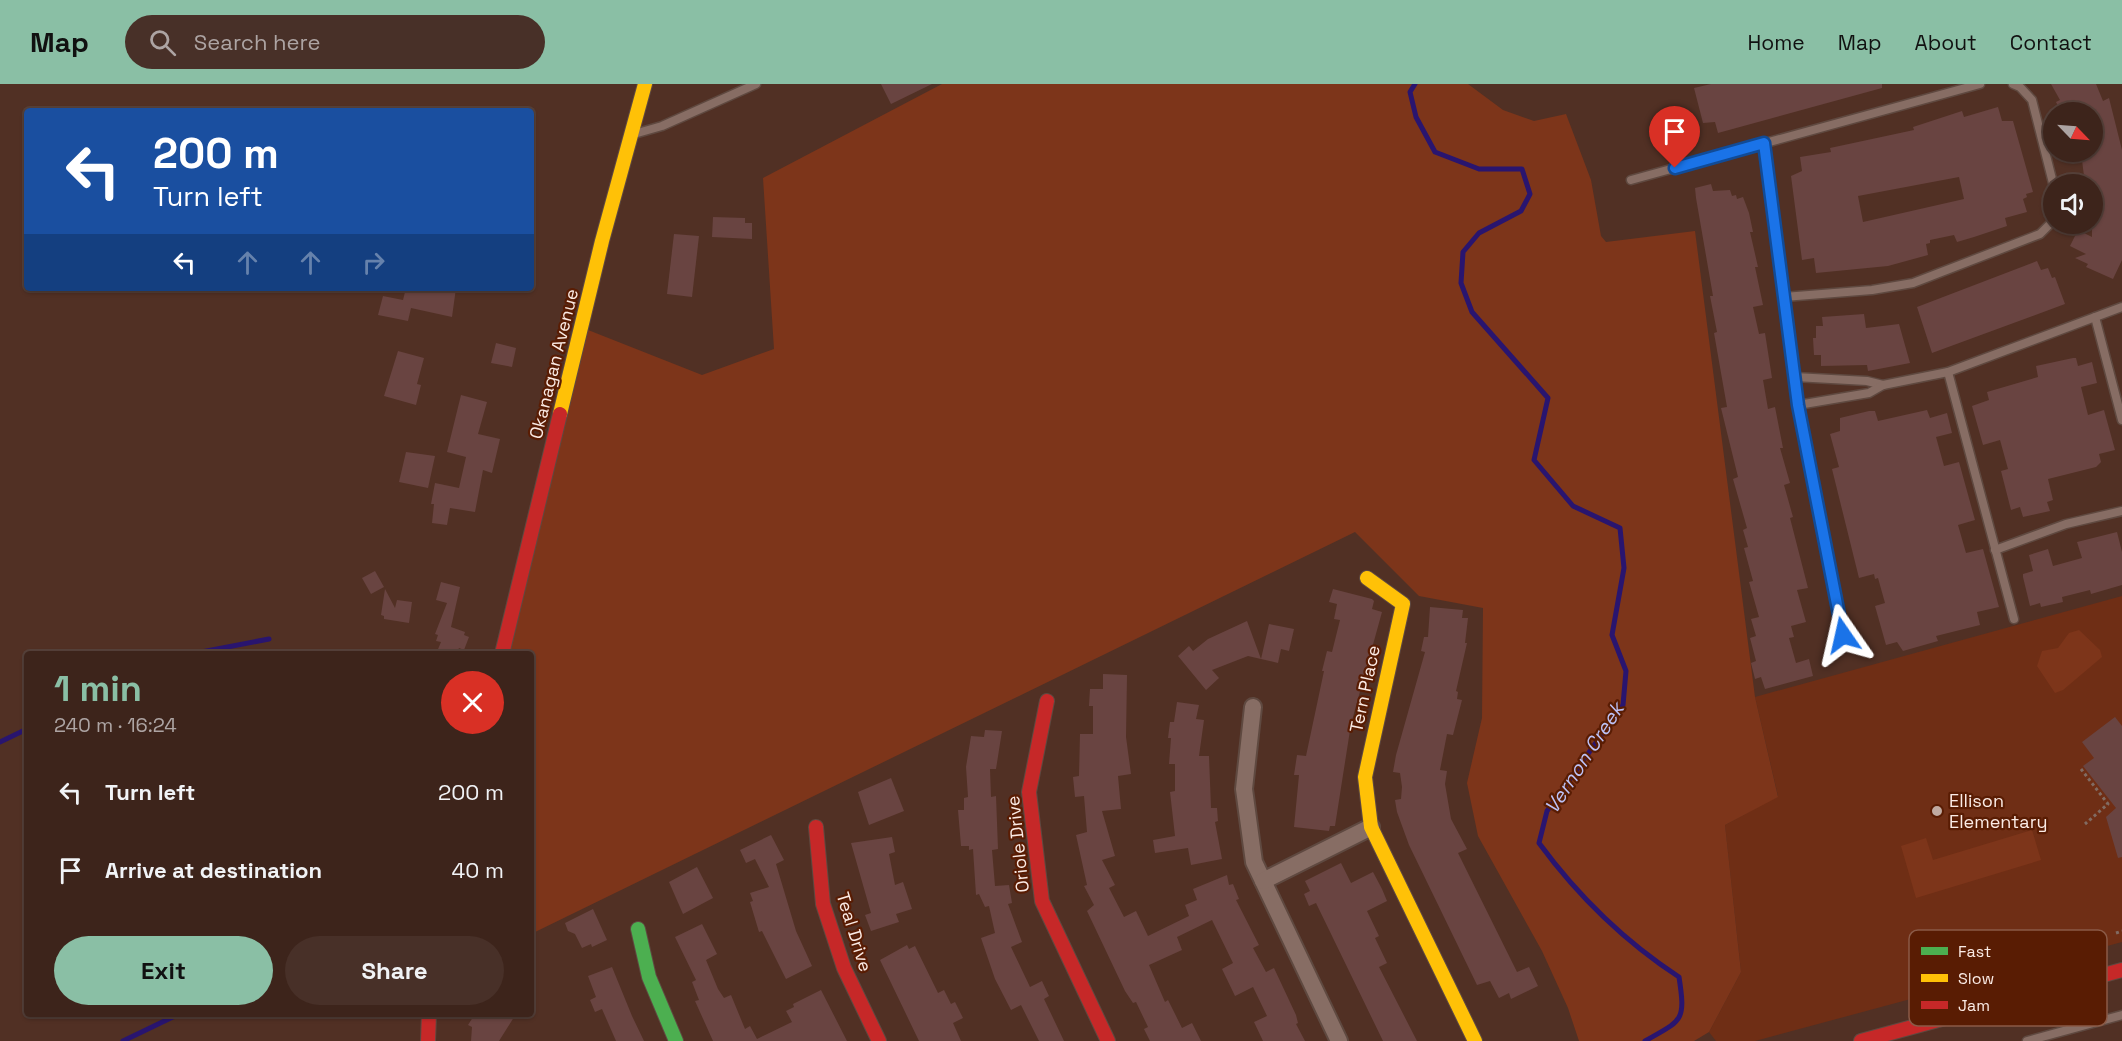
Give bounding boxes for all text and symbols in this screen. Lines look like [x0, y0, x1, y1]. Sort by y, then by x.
search box [125, 15, 545, 69]
text: Map [30, 24, 89, 60]
icon: search [146, 26, 179, 59]
text: Search here [194, 28, 321, 56]
text: Home [1747, 29, 1805, 56]
text: Map [1838, 29, 1882, 56]
text: About [1915, 29, 1977, 56]
text: Contact [2010, 29, 2092, 56]
north arrow [2043, 102, 2103, 162]
map controls [2043, 102, 2103, 234]
pin [1649, 106, 1700, 168]
icon: arrive [1658, 115, 1691, 148]
text: 200 m [153, 127, 279, 180]
icon: left [54, 132, 132, 210]
button: sound [2043, 174, 2103, 234]
text: Turn left [153, 179, 263, 214]
icon: left [168, 246, 201, 279]
icon: ahead [231, 246, 264, 279]
icon: ahead [294, 246, 327, 279]
icon: right [357, 246, 390, 279]
street label: Okanagan Avenue [524, 286, 583, 441]
position arrow [1811, 603, 1875, 667]
street label: Tern Place [1344, 643, 1385, 735]
text: 1 min [54, 666, 142, 712]
button: close [441, 671, 504, 734]
water label: Vernon Creek [1538, 696, 1631, 819]
text: 240 m · 16:24 [54, 712, 177, 738]
icon: left [54, 776, 87, 809]
text: Turn left [105, 778, 195, 806]
text: 200 m [438, 778, 504, 806]
place label: Ellison Elementary [1949, 789, 2048, 833]
street label: Oriole Drive [1001, 795, 1034, 894]
marker: Ellison Elementary [1930, 804, 1944, 818]
icon: arrive [54, 854, 87, 887]
text: Arrive at destination [105, 856, 322, 884]
text: 40 m [452, 856, 504, 884]
street label: Teal Drive [832, 889, 877, 974]
legend [1909, 930, 2107, 1026]
button: Exit [54, 936, 273, 1005]
button: Share [285, 936, 504, 1005]
text: Fast [1958, 941, 1991, 962]
text: Slow [1958, 968, 1994, 989]
text: Jam [1958, 995, 1990, 1016]

